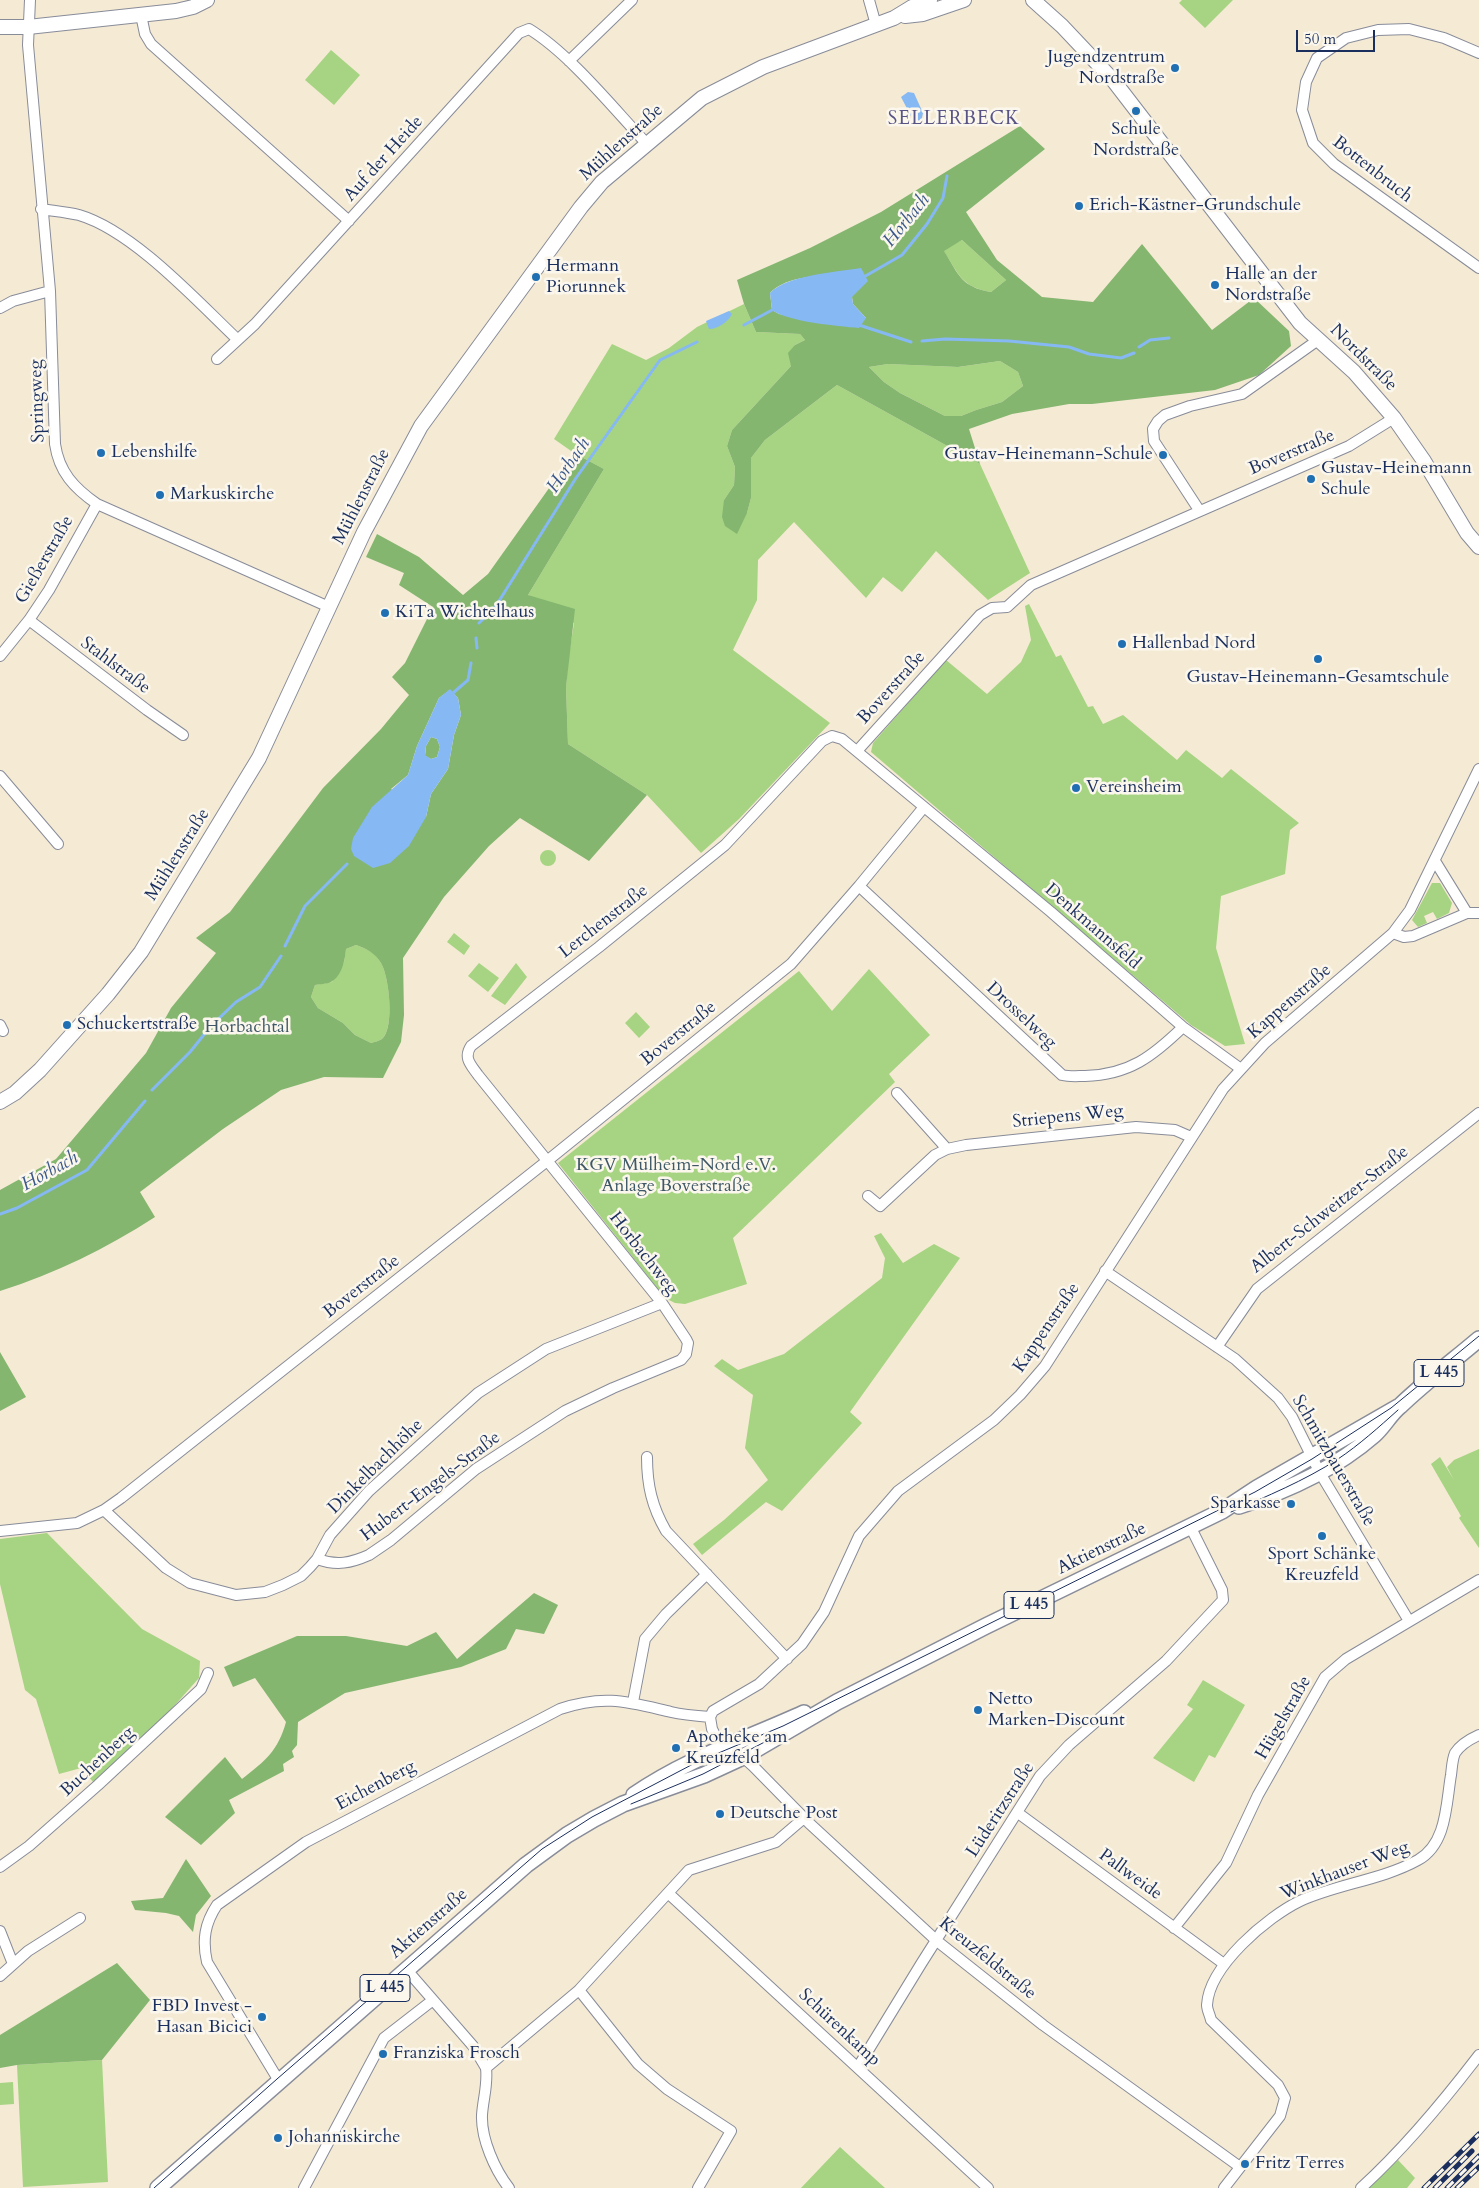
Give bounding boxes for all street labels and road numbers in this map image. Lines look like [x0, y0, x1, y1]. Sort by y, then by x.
street label: Mühlenstraße [576, 100, 668, 186]
street label: Auf der Heide [340, 112, 428, 206]
street label: Bottenbruch [1328, 132, 1416, 208]
street label: Nordstraße [1325, 320, 1401, 396]
street label: Springweg [26, 359, 50, 443]
street label: Boverstraße [1246, 425, 1338, 481]
street label: Mühlenstraße [329, 445, 395, 549]
street label: Gießerstraße [11, 512, 79, 608]
street label: Stahlstraße [76, 633, 154, 699]
street label: Boverstraße [854, 647, 930, 729]
street label: Mühlenstraße [141, 805, 215, 905]
street label: Denkmannsfeld [1040, 879, 1144, 975]
street label: Lerchenstraße [555, 881, 653, 963]
street label: Kappenstraße [1244, 960, 1336, 1044]
street label: Drosselweg [981, 978, 1061, 1054]
street label: Boverstraße [637, 997, 721, 1071]
street label: Striepens Weg [1011, 1100, 1125, 1134]
street label: Albert-Schweitzer-Straße [1247, 1142, 1413, 1278]
street label: Horbachweg [604, 1208, 682, 1300]
street label: Boverstraße [320, 1251, 404, 1323]
street label: Kappenstraße [1009, 1279, 1085, 1377]
road number: L 445 [1414, 1360, 1464, 1386]
street label: Schmitzbauerstraße [1287, 1391, 1379, 1531]
street label: Dinkelbachhöhe [324, 1415, 428, 1519]
street label: Hubert-Engels-Straße [357, 1427, 505, 1547]
street label: Aktienstraße [1054, 1518, 1150, 1580]
road number: L 445 [1004, 1592, 1054, 1618]
street label: Hügelstraße [1251, 1672, 1317, 1764]
street label: Buchenberg [57, 1722, 139, 1802]
street label: Eichenberg [332, 1756, 420, 1816]
street label: Lüderitzstraße [962, 1758, 1040, 1862]
street label: Winkhauser Weg [1278, 1837, 1412, 1905]
street label: Pallweide [1094, 1845, 1166, 1905]
street label: Aktienstraße [385, 1884, 473, 1964]
street label: Kreuzfeldstraße [934, 1913, 1040, 2005]
road number: L 445 [360, 1975, 410, 2002]
street label: Schürenkamp [794, 1985, 884, 2071]

